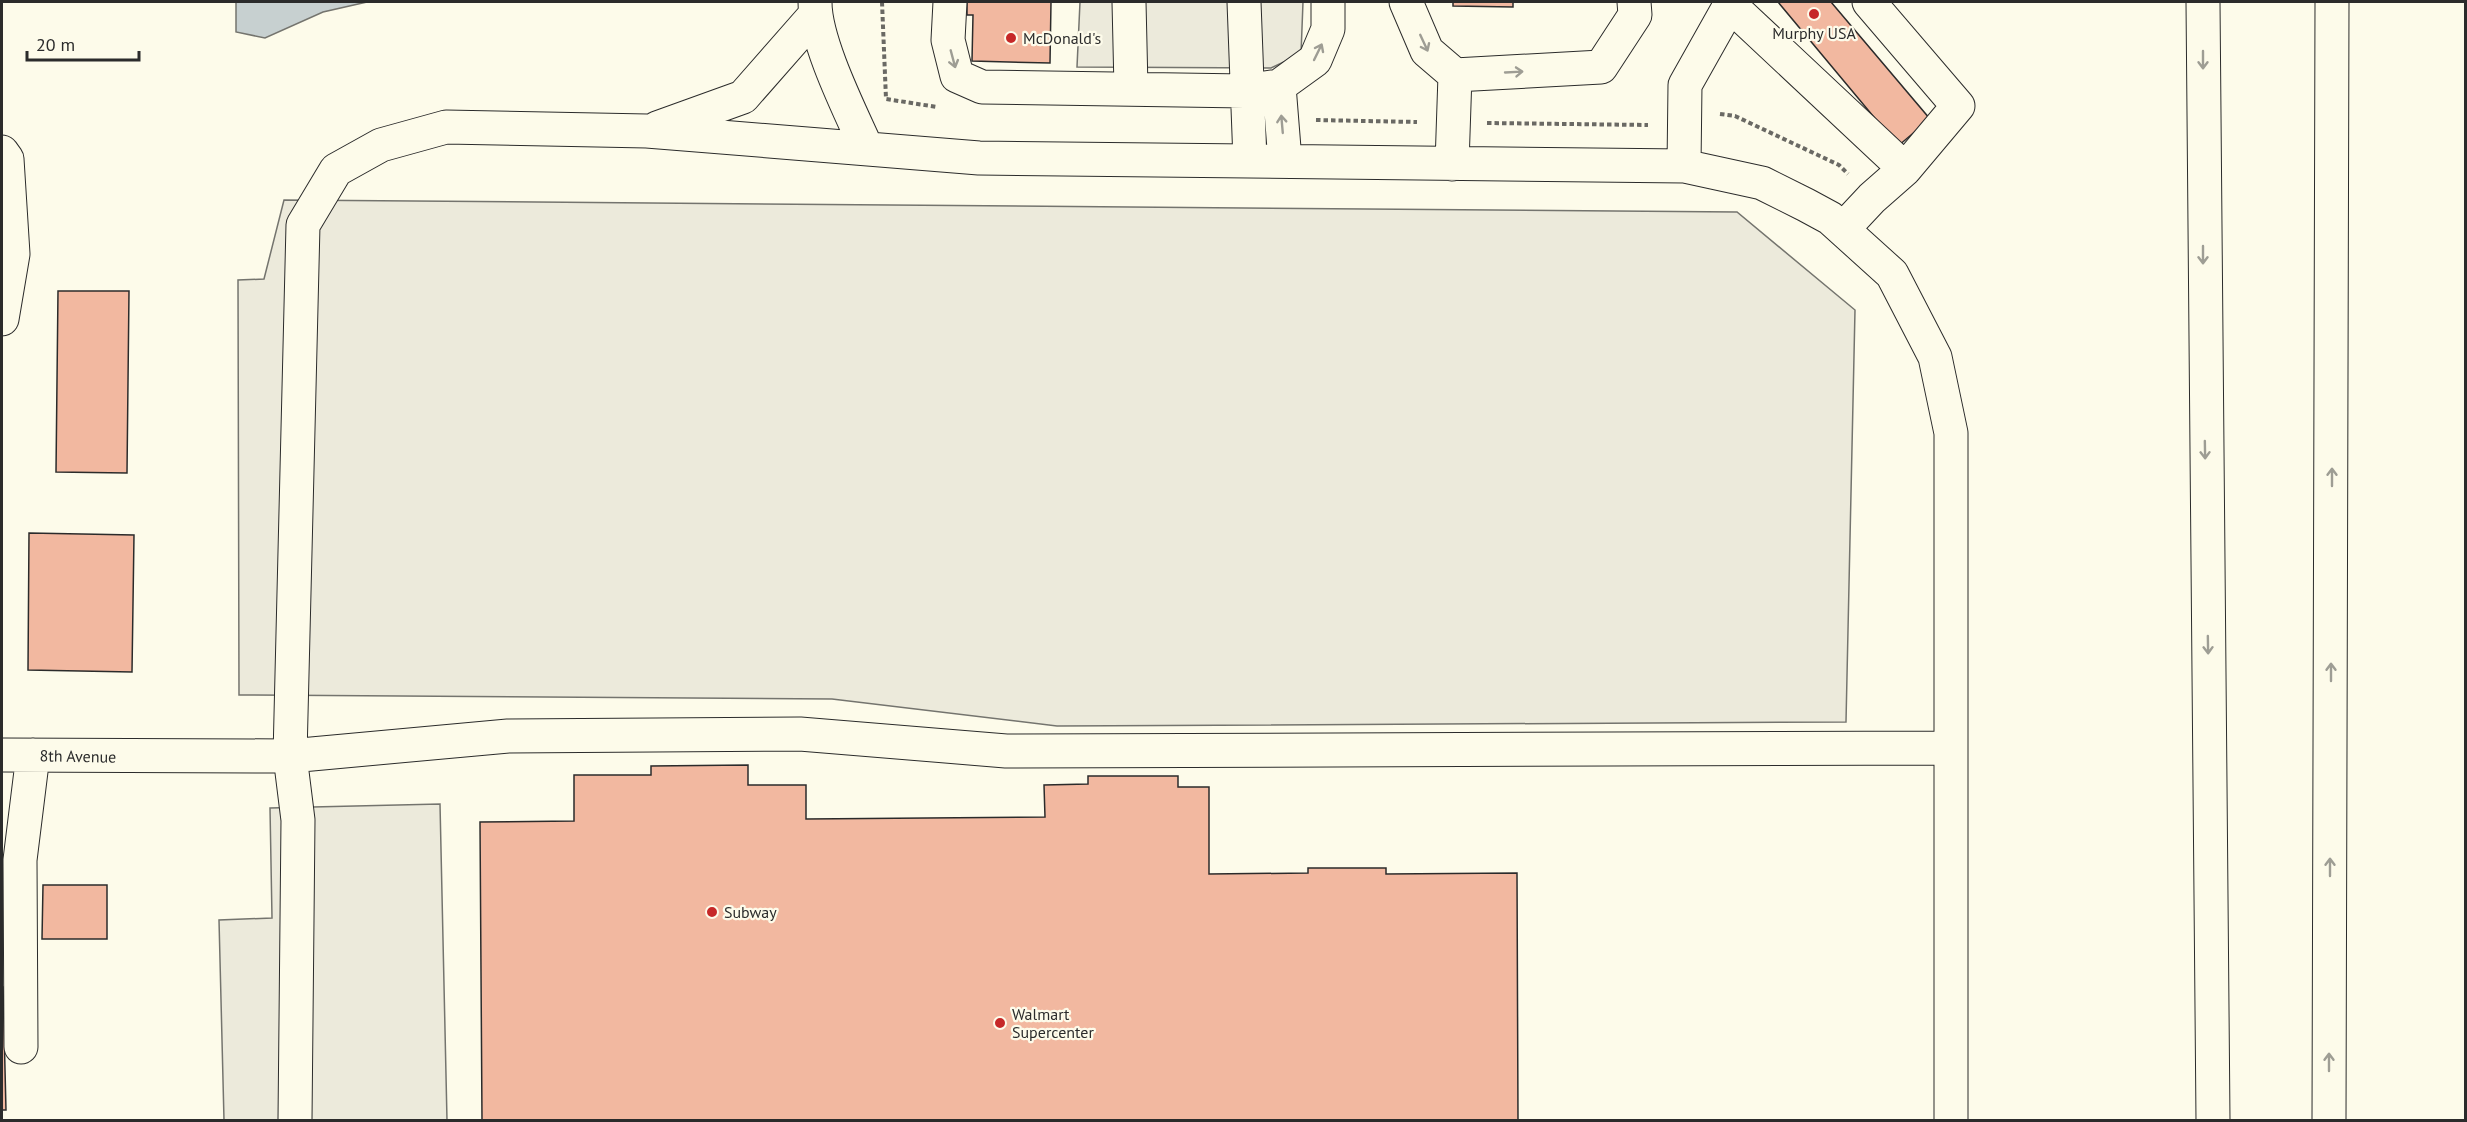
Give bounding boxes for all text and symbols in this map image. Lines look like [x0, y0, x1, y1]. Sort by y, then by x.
marker: Murphy USA [1807, 7, 1821, 21]
place label: Murphy USA [1772, 23, 1856, 43]
scale bar [27, 24, 140, 62]
place label: McDonald's [1023, 28, 1101, 48]
marker: McDonald's [1004, 31, 1018, 45]
text: 20 m [36, 33, 75, 56]
one-way arrow [1418, 34, 1430, 52]
one-way arrow [1312, 43, 1324, 61]
one-way arrow [948, 49, 959, 68]
one-way arrow [2197, 49, 2209, 69]
one-way arrow [1503, 66, 1523, 77]
one-way arrow [1276, 114, 1287, 134]
one-way arrow [2197, 244, 2209, 264]
one-way arrow [2200, 439, 2211, 459]
one-way arrow [2326, 468, 2338, 488]
one-way arrow [2202, 634, 2214, 654]
one-way arrow [2325, 663, 2337, 683]
street label: 8th Avenue [40, 745, 116, 767]
one-way arrow [2324, 858, 2336, 878]
place label: Subway [724, 902, 777, 922]
marker: Subway [705, 905, 719, 919]
place label: Walmart Supercenter [1012, 1004, 1094, 1042]
marker: Walmart Supercenter [993, 1016, 1007, 1030]
one-way arrow [2323, 1053, 2335, 1073]

